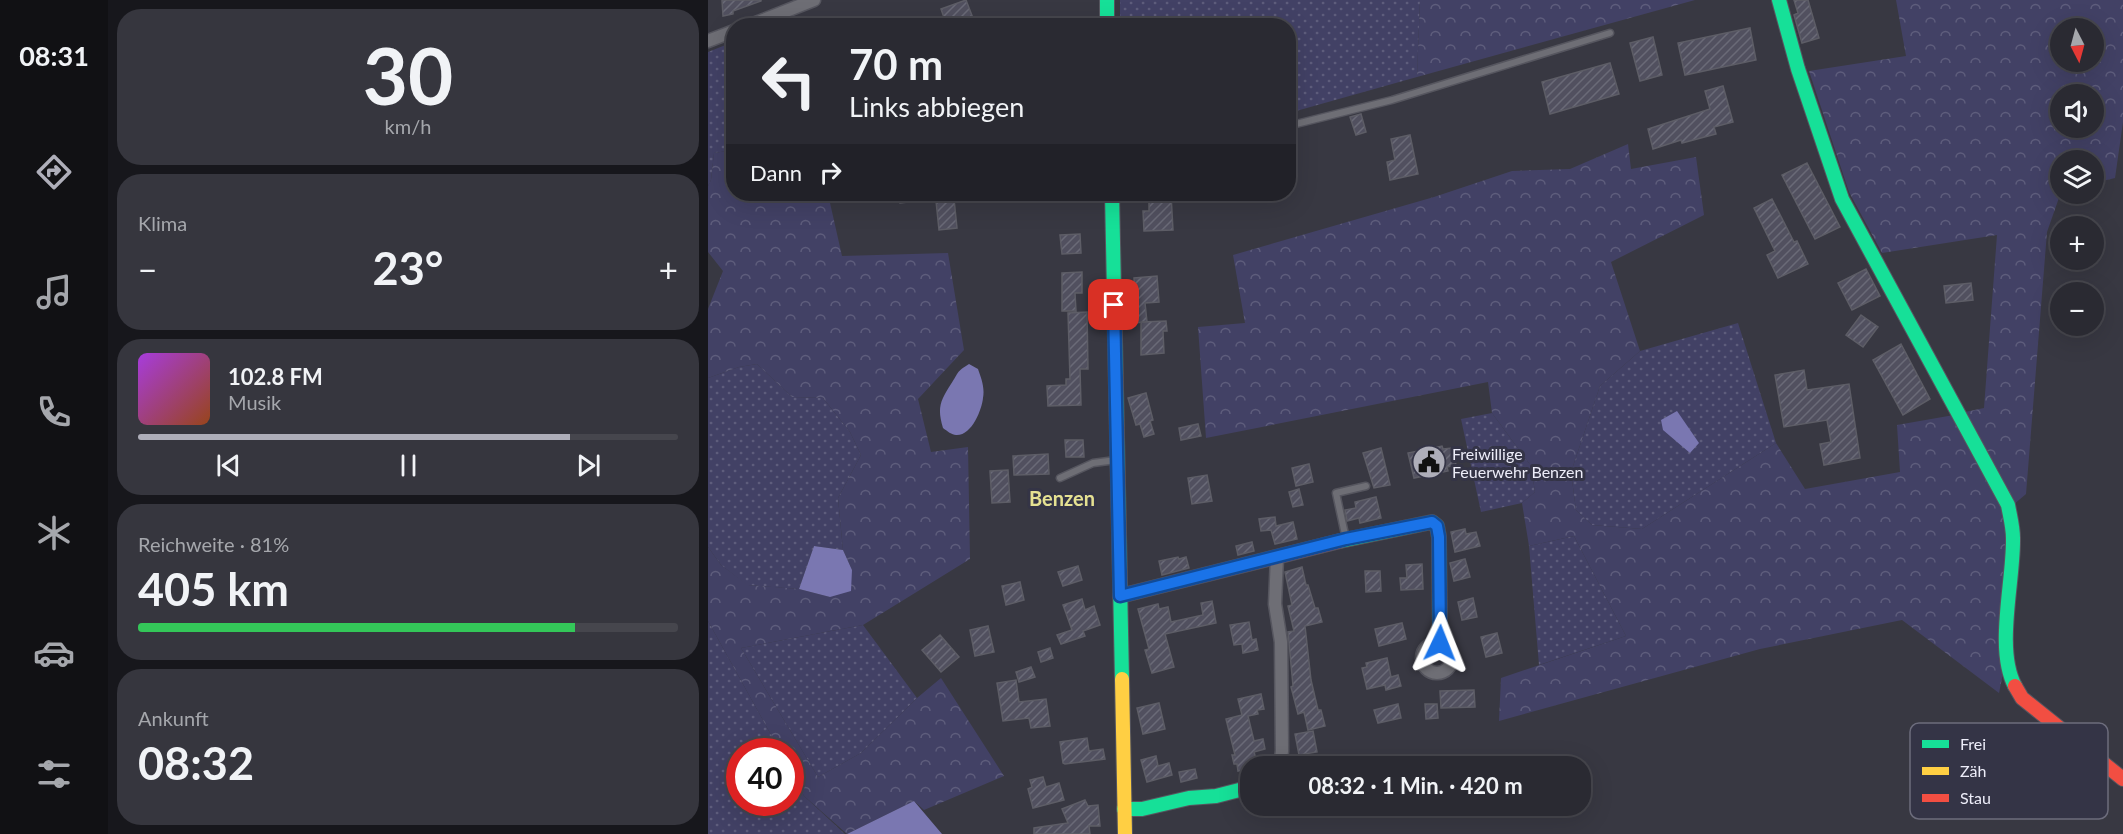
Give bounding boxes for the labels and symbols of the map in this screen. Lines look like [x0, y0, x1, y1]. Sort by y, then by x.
north arrow [2050, 18, 2104, 72]
pin [1088, 279, 1139, 330]
public building icon: Freiwillige Feuerwehr Benzen [1411, 444, 1447, 480]
place label: Freiwillige Feuerwehr Benzen [1452, 444, 1583, 481]
district label: Benzen [1029, 486, 1095, 510]
position arrow [1408, 611, 1472, 675]
legend [1910, 723, 2108, 819]
text: Frei [1960, 734, 1986, 753]
speed limit sign: 40 [726, 738, 804, 816]
text: Zäh [1960, 761, 1986, 780]
text: Stau [1960, 788, 1991, 807]

